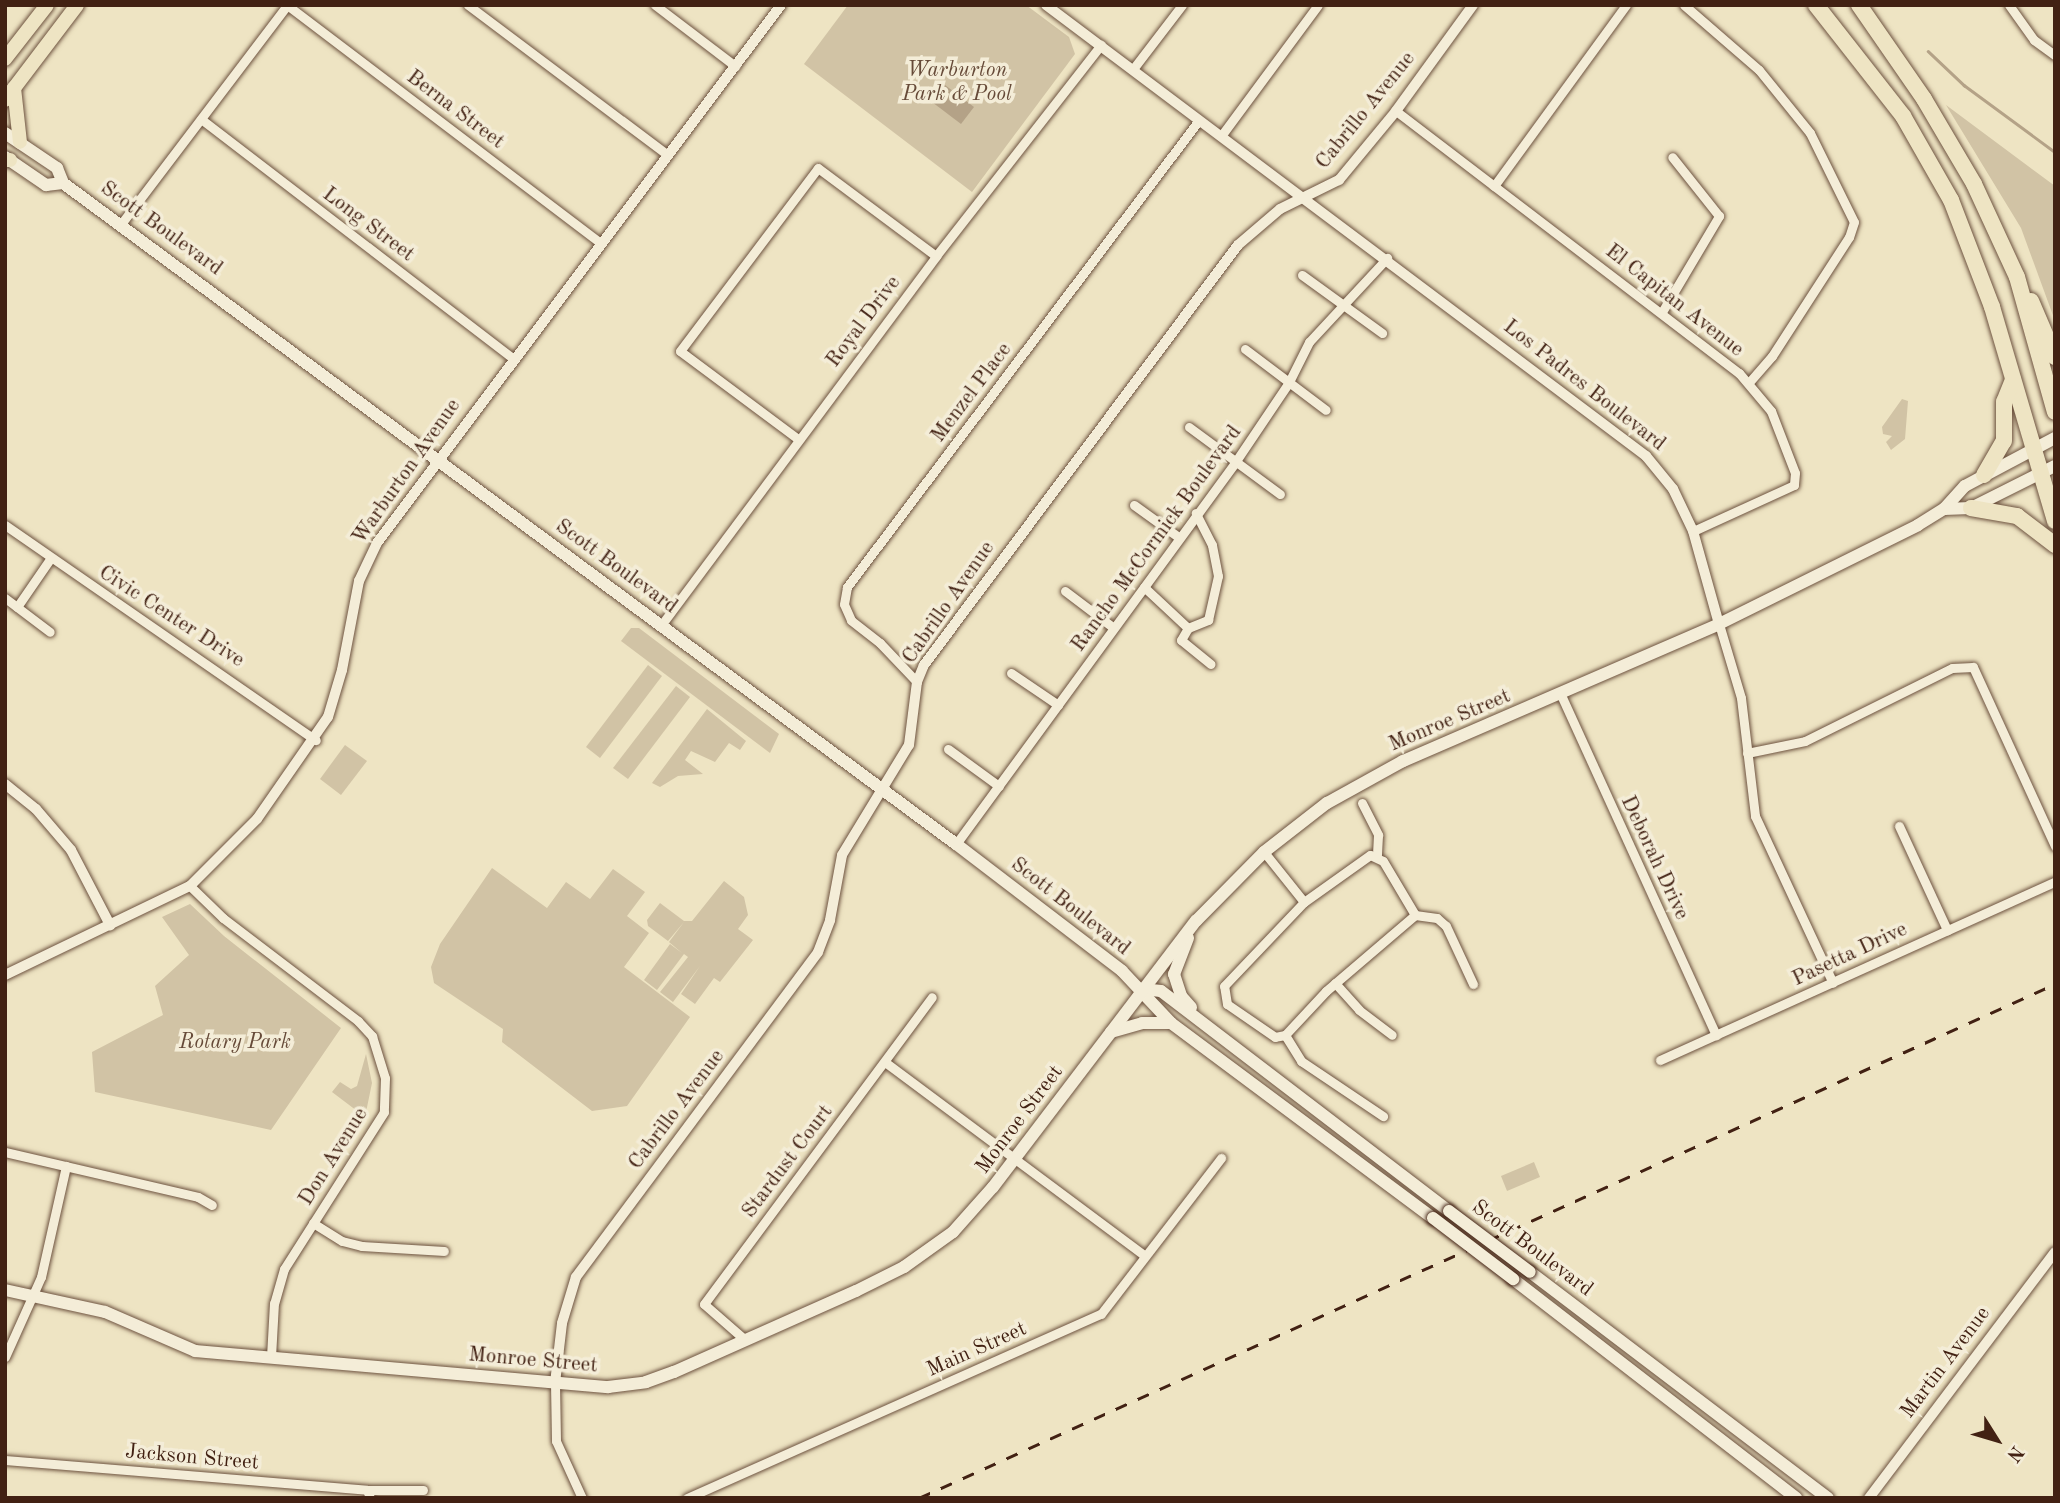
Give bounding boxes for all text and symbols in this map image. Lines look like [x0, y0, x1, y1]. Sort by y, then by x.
street label: Cabrillo Avenue [1311, 47, 1421, 175]
park label: Warburton Park & Pool [902, 58, 1012, 108]
street label: Berna Street [401, 65, 509, 155]
street label: Scott Boulevard [95, 176, 227, 282]
street label: Long Street [317, 182, 419, 268]
street label: El Capitan Avenue [1600, 239, 1748, 363]
street label: Royal Drive [821, 271, 907, 373]
street label: Los Padres Boulevard [1498, 315, 1670, 457]
street label: Menzel Place [926, 338, 1018, 448]
street label: Warburton Avenue [347, 394, 467, 550]
street label: Rancho McCormick Boulevard [1066, 421, 1248, 657]
street label: Scott Boulevard [550, 514, 682, 620]
street label: Cabrillo Avenue [897, 537, 1001, 669]
street label: Civic Center Drive [93, 561, 249, 673]
street label: Monroe Street [1385, 684, 1515, 758]
street label: Deborah Drive [1614, 792, 1694, 924]
street label: Scott Boulevard [1005, 852, 1135, 962]
street label: Pasetta Drive [1789, 917, 1911, 993]
park label: Rotary Park [179, 1030, 291, 1056]
street label: Cabrillo Avenue [624, 1045, 730, 1175]
street label: Monroe Street [971, 1061, 1069, 1179]
street label: Stardust Court [737, 1100, 839, 1224]
street label: Don Avenue [294, 1103, 374, 1211]
street label: Scott Boulevard [1467, 1195, 1597, 1303]
street label: Martin Avenue [1896, 1302, 1996, 1424]
street label: Main Street [923, 1317, 1031, 1383]
street label: Monroe Street [467, 1343, 599, 1379]
north arrow [1962, 1405, 2032, 1475]
street label: Jackson Street [124, 1440, 260, 1476]
text: N [2002, 1441, 2026, 1464]

